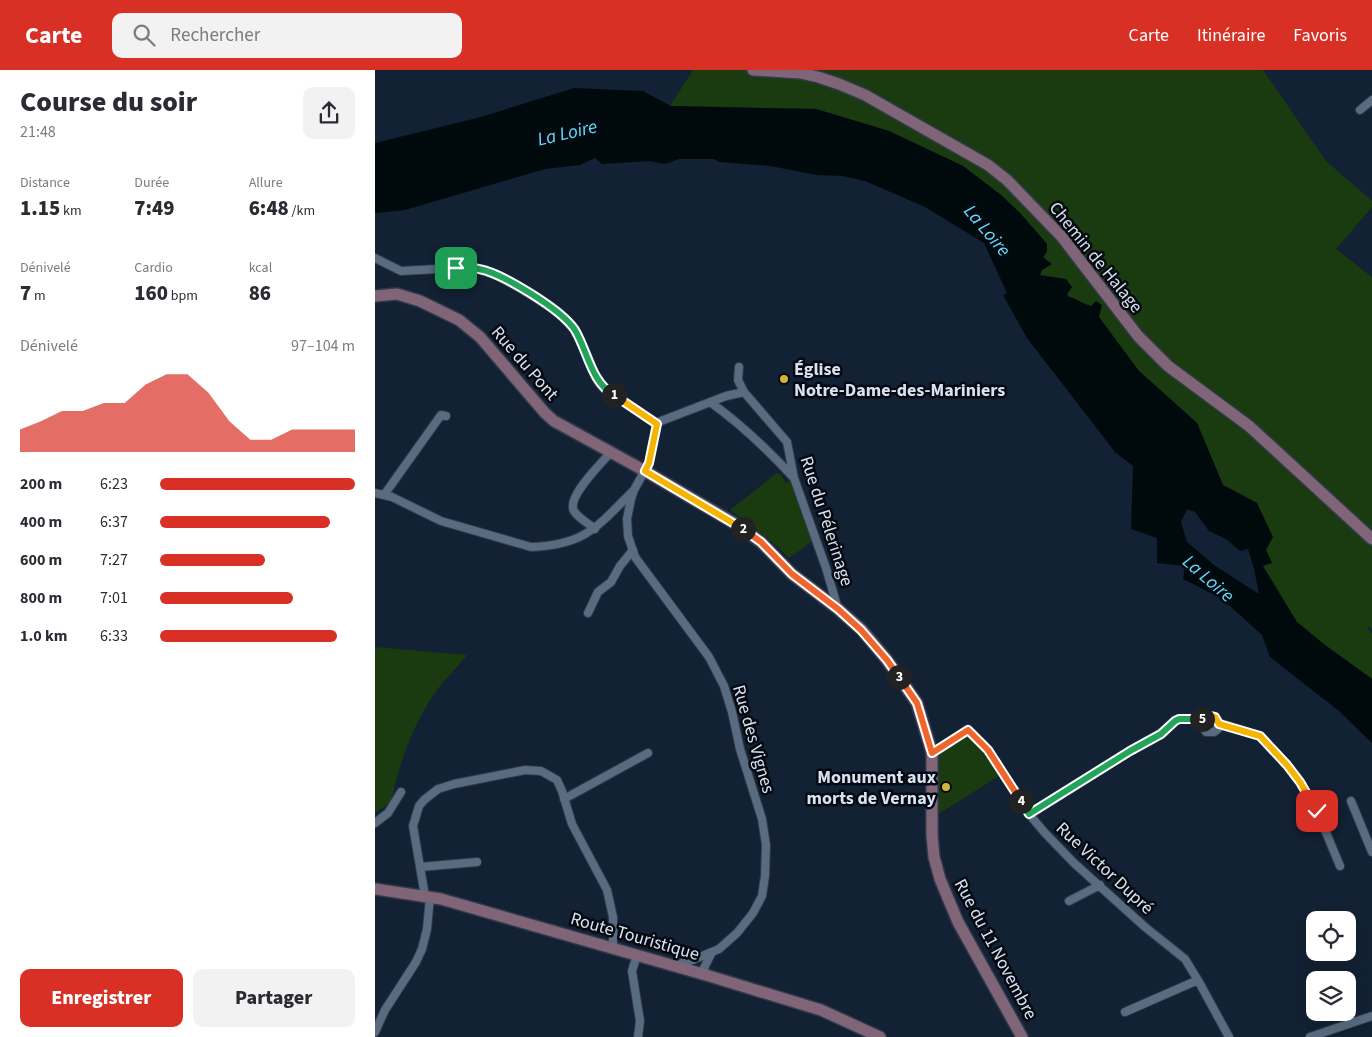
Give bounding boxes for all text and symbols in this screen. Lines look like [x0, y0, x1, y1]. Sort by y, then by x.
search box [112, 13, 462, 58]
text: Carte [25, 18, 82, 53]
icon: search [130, 21, 158, 49]
text: Rechercher [170, 22, 260, 49]
text: Carte [1129, 23, 1169, 48]
text: Itinéraire [1197, 23, 1265, 48]
text: Favoris [1293, 23, 1347, 48]
text: Course du soir [20, 82, 197, 122]
button: share [303, 87, 355, 139]
water label: La Loire [535, 113, 600, 153]
text: 21:48 [20, 121, 56, 143]
text: Distance [20, 173, 70, 193]
text: Durée [134, 173, 169, 193]
text: Allure [249, 173, 283, 193]
text: 1.15 [20, 193, 60, 223]
text: 7:49 [134, 193, 174, 223]
text: 6:48 [249, 193, 289, 223]
street label: Chemin de Halage [1043, 196, 1148, 318]
water label: La Loire [957, 199, 1017, 263]
text: km [60, 201, 82, 221]
text: /km [289, 201, 315, 221]
pin [435, 247, 477, 289]
icon: arrive [442, 254, 470, 282]
text: Dénivelé [20, 258, 71, 278]
text: Cardio [134, 258, 173, 278]
text: kcal [249, 258, 272, 278]
text: 7 [20, 278, 31, 308]
text: 160 [134, 278, 168, 308]
text: 86 [249, 278, 271, 308]
text: m [31, 286, 46, 306]
text: bpm [168, 286, 198, 306]
street label: Rue du Pont [485, 321, 564, 406]
text: Dénivelé [20, 335, 78, 357]
text: 97–104 m [291, 335, 355, 357]
place label: Église Notre-Dame-des-Mariniers [794, 357, 1005, 403]
marker: Église Notre-Dame-des-Mariniers [778, 373, 790, 385]
pin: 1 [601, 382, 627, 408]
text: 1 [611, 385, 618, 405]
street label: Rue du Pélerinage [794, 453, 859, 590]
text: 200 m [20, 473, 62, 495]
text: 6:23 [100, 473, 128, 495]
text: 400 m [20, 511, 62, 533]
text: 6:37 [100, 511, 128, 533]
pin: 2 [731, 516, 755, 542]
text: 2 [740, 519, 747, 539]
text: 600 m [20, 549, 62, 571]
text: 7:27 [100, 549, 128, 571]
water label: La Loire [1176, 549, 1240, 609]
text: 800 m [20, 587, 62, 609]
text: 7:01 [100, 587, 128, 609]
text: 1.0 km [20, 625, 67, 647]
text: 6:33 [100, 625, 128, 647]
pin: 3 [887, 664, 911, 690]
text: 3 [896, 667, 903, 687]
street label: Rue des Vignes [726, 682, 781, 796]
pin: 5 [1189, 706, 1215, 732]
text: 5 [1199, 709, 1206, 729]
place label: Monument aux morts de Vernay [807, 765, 937, 811]
marker: Monument aux morts de Vernay [940, 781, 952, 793]
pin: 4 [1009, 788, 1033, 814]
pin [1296, 790, 1338, 832]
text: 4 [1018, 791, 1025, 811]
icon: check [1303, 797, 1331, 825]
street label: Rue Victor Dupré [1050, 816, 1159, 920]
street label: Rue du 11 Novembre [948, 875, 1043, 1024]
street label: Route Touristique [567, 906, 702, 967]
map controls [1306, 911, 1356, 1021]
button: locate [1306, 911, 1356, 961]
button: Enregistrer [20, 969, 183, 1027]
button: Partager [193, 969, 355, 1027]
button: layers [1306, 971, 1356, 1021]

